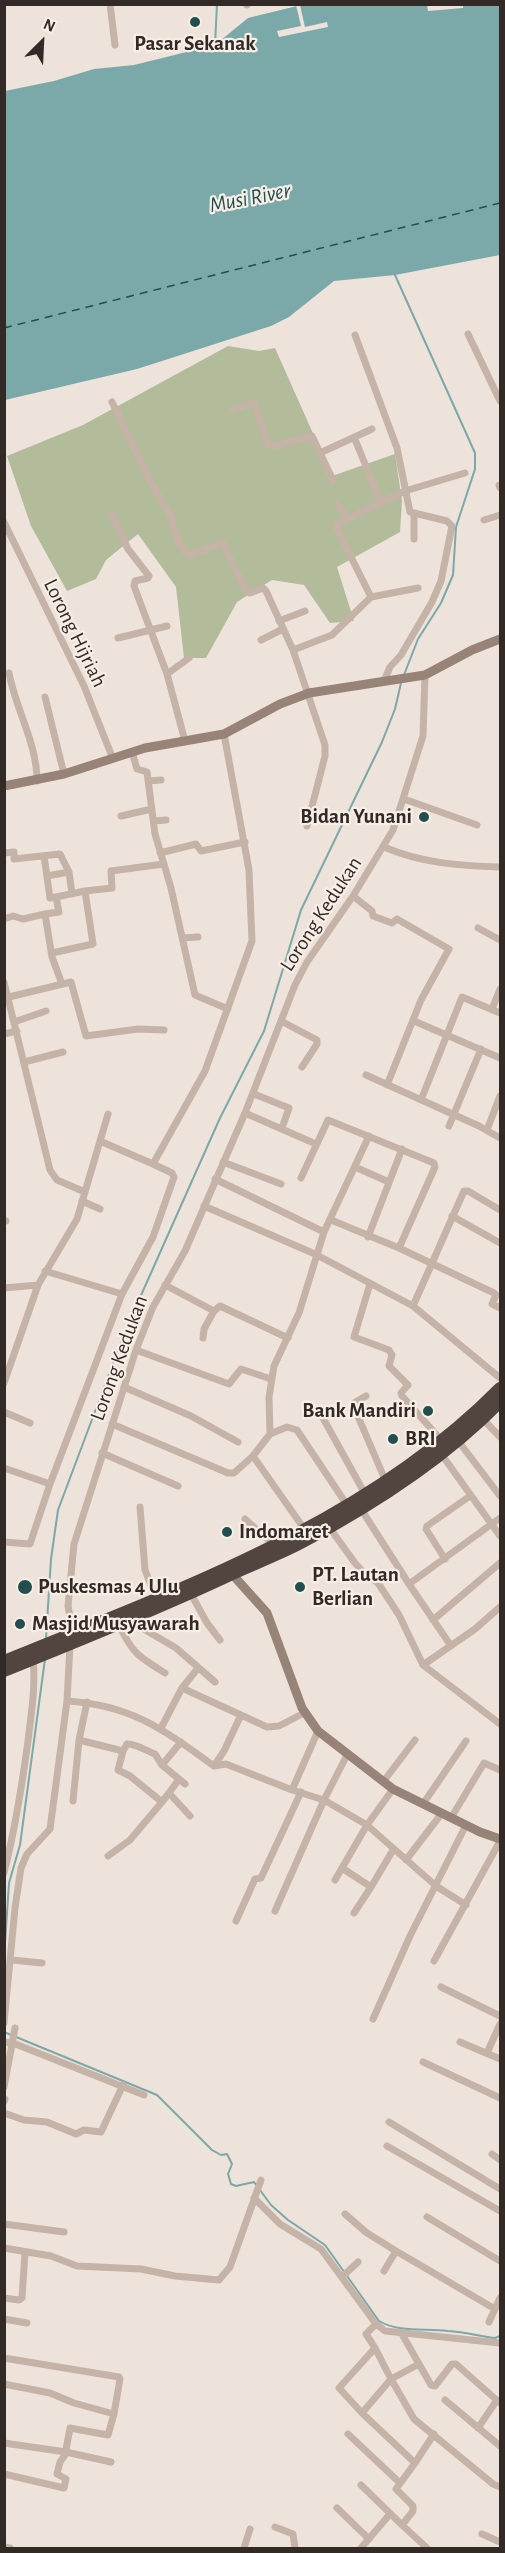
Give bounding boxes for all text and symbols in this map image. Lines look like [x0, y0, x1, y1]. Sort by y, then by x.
north arrow [12, 12, 72, 72]
marker: Pasar Sekanak [188, 15, 202, 29]
text: N [41, 16, 58, 35]
place label: Pasar Sekanak [134, 31, 256, 57]
water label: Musi River [207, 177, 293, 219]
street label: Lorong Hijriah [38, 575, 112, 691]
place label: Bidan Yunani [300, 804, 412, 830]
marker: Bidan Yunani [417, 810, 431, 824]
street label: Lorong Kedukan [275, 852, 367, 976]
street label: Lorong Kedukan [85, 1292, 153, 1424]
place label: Bank Mandiri [302, 1398, 416, 1424]
marker: Bank Mandiri [421, 1404, 435, 1418]
place label: BRI [405, 1426, 436, 1452]
marker: BRI [386, 1432, 400, 1446]
place label: Indomaret [239, 1519, 329, 1545]
marker: Indomaret [220, 1525, 234, 1539]
place label: PT. Lautan Berlian [312, 1562, 399, 1612]
place label: Puskesmas 4 Ulu [38, 1574, 178, 1600]
marker: Puskesmas 4 Ulu [16, 1578, 34, 1596]
marker: PT. Lautan Berlian [293, 1580, 307, 1594]
place label: Masjid Musyawarah [32, 1611, 200, 1637]
marker: Masjid Musyawarah [13, 1617, 27, 1631]

